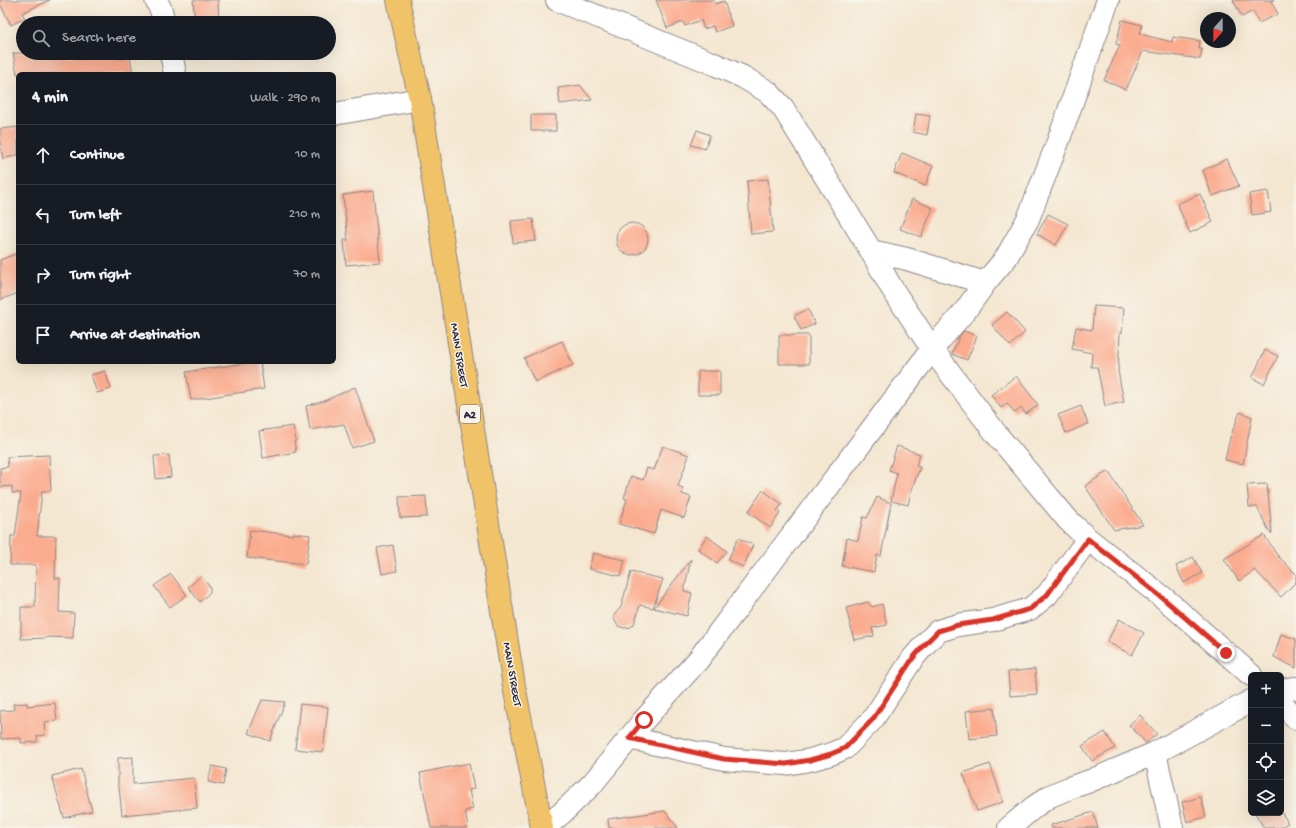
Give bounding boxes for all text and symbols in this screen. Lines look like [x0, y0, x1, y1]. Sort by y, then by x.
north arrow [1200, 12, 1236, 48]
search box [16, 16, 336, 60]
icon: search [30, 27, 52, 49]
text: Search here [62, 29, 136, 47]
text: 4 min [32, 88, 68, 108]
text: Walk · 290 m [250, 91, 320, 106]
icon: ahead [32, 144, 54, 166]
text: Continue [70, 146, 124, 164]
text: 10 m [295, 147, 320, 162]
icon: left [32, 204, 54, 226]
text: Turn left [70, 206, 121, 224]
text: 210 m [289, 207, 320, 222]
icon: right [32, 264, 54, 286]
text: Turn right [70, 266, 130, 284]
text: 70 m [294, 267, 320, 282]
street label: MAIN STREET [446, 322, 470, 390]
icon: arrive [32, 324, 54, 346]
text: Arrive at destination [70, 326, 200, 344]
road number: A2 [460, 405, 480, 423]
street label: MAIN STREET [498, 641, 524, 709]
route end [1217, 644, 1235, 662]
map controls [1248, 672, 1284, 816]
button: + [1248, 672, 1284, 708]
button: − [1248, 708, 1284, 744]
route start [635, 711, 653, 729]
button: locate [1248, 744, 1284, 780]
button: layers [1248, 780, 1284, 816]

